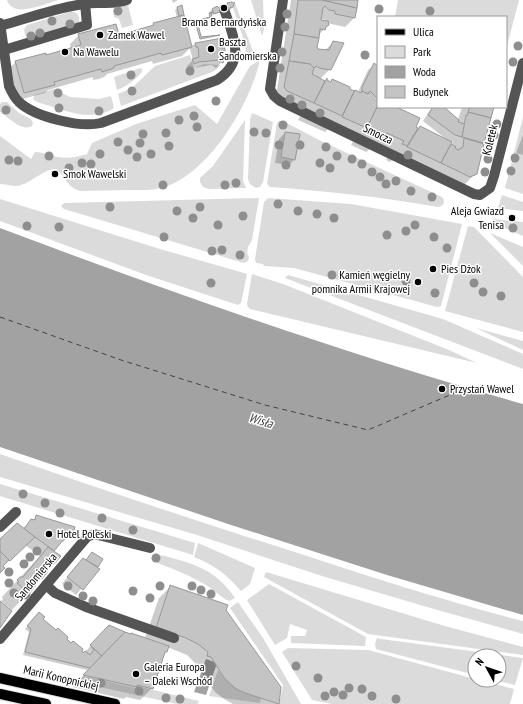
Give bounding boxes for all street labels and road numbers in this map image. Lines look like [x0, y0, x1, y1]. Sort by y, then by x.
street label: Smocza [361, 120, 396, 147]
street label: Koletek [478, 123, 501, 157]
street label: Sandomierska [11, 550, 60, 604]
street label: Marii Konopnickiej [22, 662, 100, 693]

